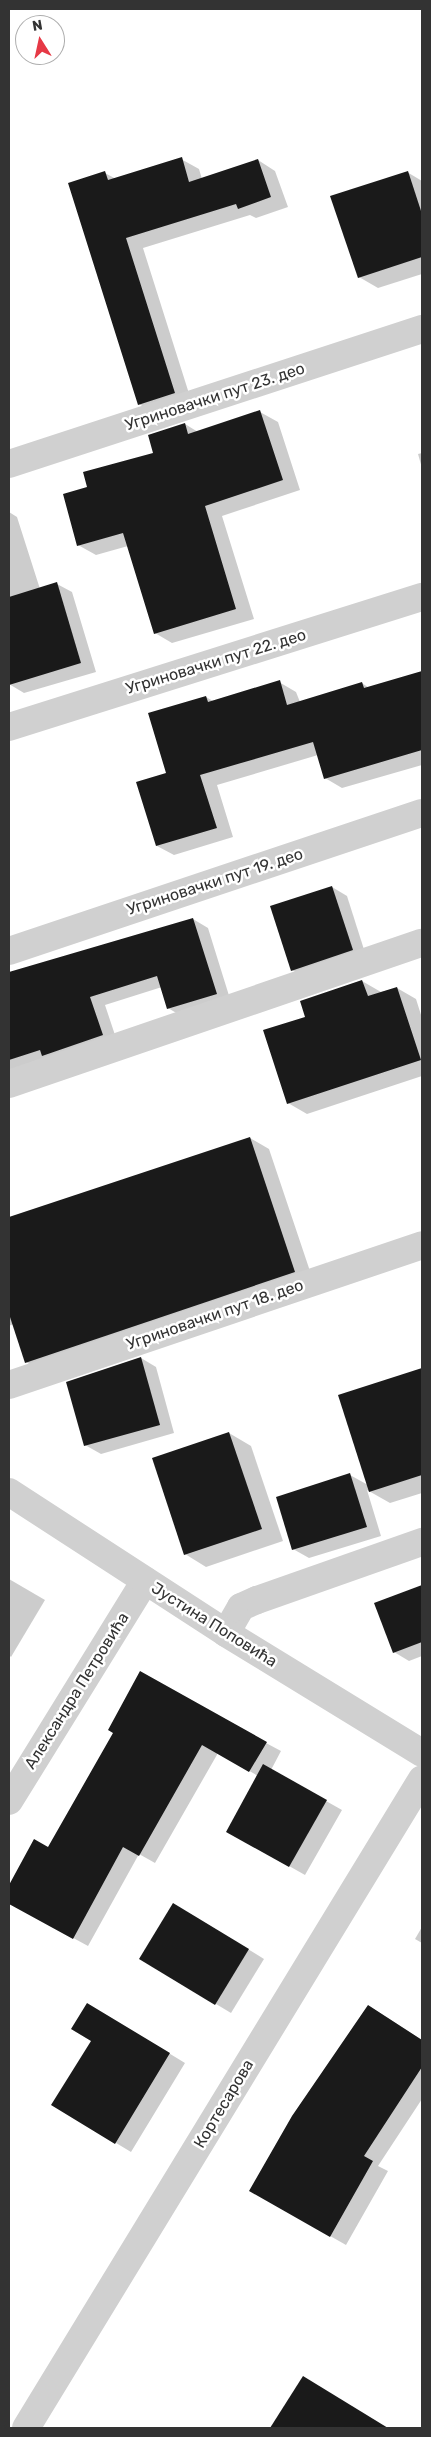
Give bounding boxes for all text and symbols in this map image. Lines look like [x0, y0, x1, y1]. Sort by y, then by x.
north arrow [15, 15, 65, 65]
text: N [31, 16, 44, 35]
street label: Угриновачки пут 23. део [123, 359, 307, 435]
street label: Угриновачки пут 22. део [124, 625, 308, 699]
street label: Угриновачки пут 19. део [125, 844, 305, 920]
street label: Угриновачки пут 18. део [124, 1276, 306, 1354]
street label: Јустина Поповића [148, 1579, 280, 1671]
street label: Александра Петровића [21, 1609, 133, 1773]
street label: Кортесарова [190, 2056, 258, 2152]

